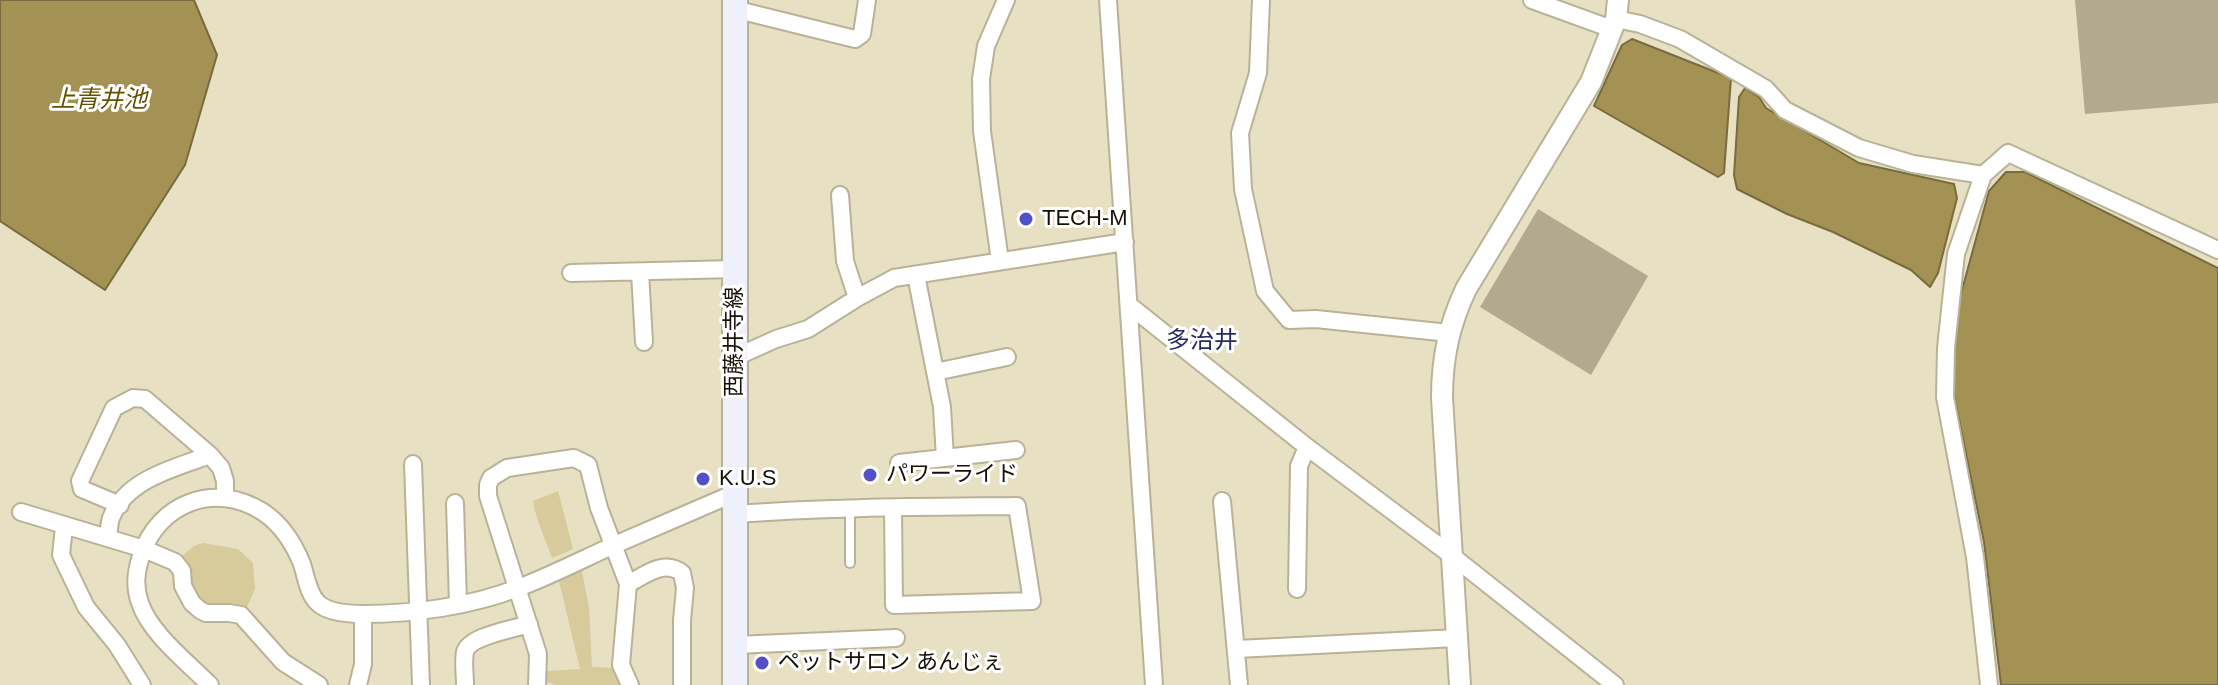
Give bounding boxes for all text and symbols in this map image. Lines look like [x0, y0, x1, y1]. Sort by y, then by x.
water label: 上青井池 [51, 86, 147, 114]
place label: TECH-M [1042, 206, 1128, 232]
marker: TECH-M [1017, 210, 1035, 228]
street label: 西藤井寺線 [722, 287, 748, 397]
district label: 多治井 [1166, 327, 1238, 355]
place label: パワーライド [886, 462, 1018, 488]
place label: K.U.S [719, 466, 776, 492]
marker: パワーライド [861, 466, 879, 484]
marker: K.U.S [694, 470, 712, 488]
place label: ペットサロン あんじぇ [778, 650, 1004, 676]
marker: ペットサロン あんじぇ [753, 654, 771, 672]

